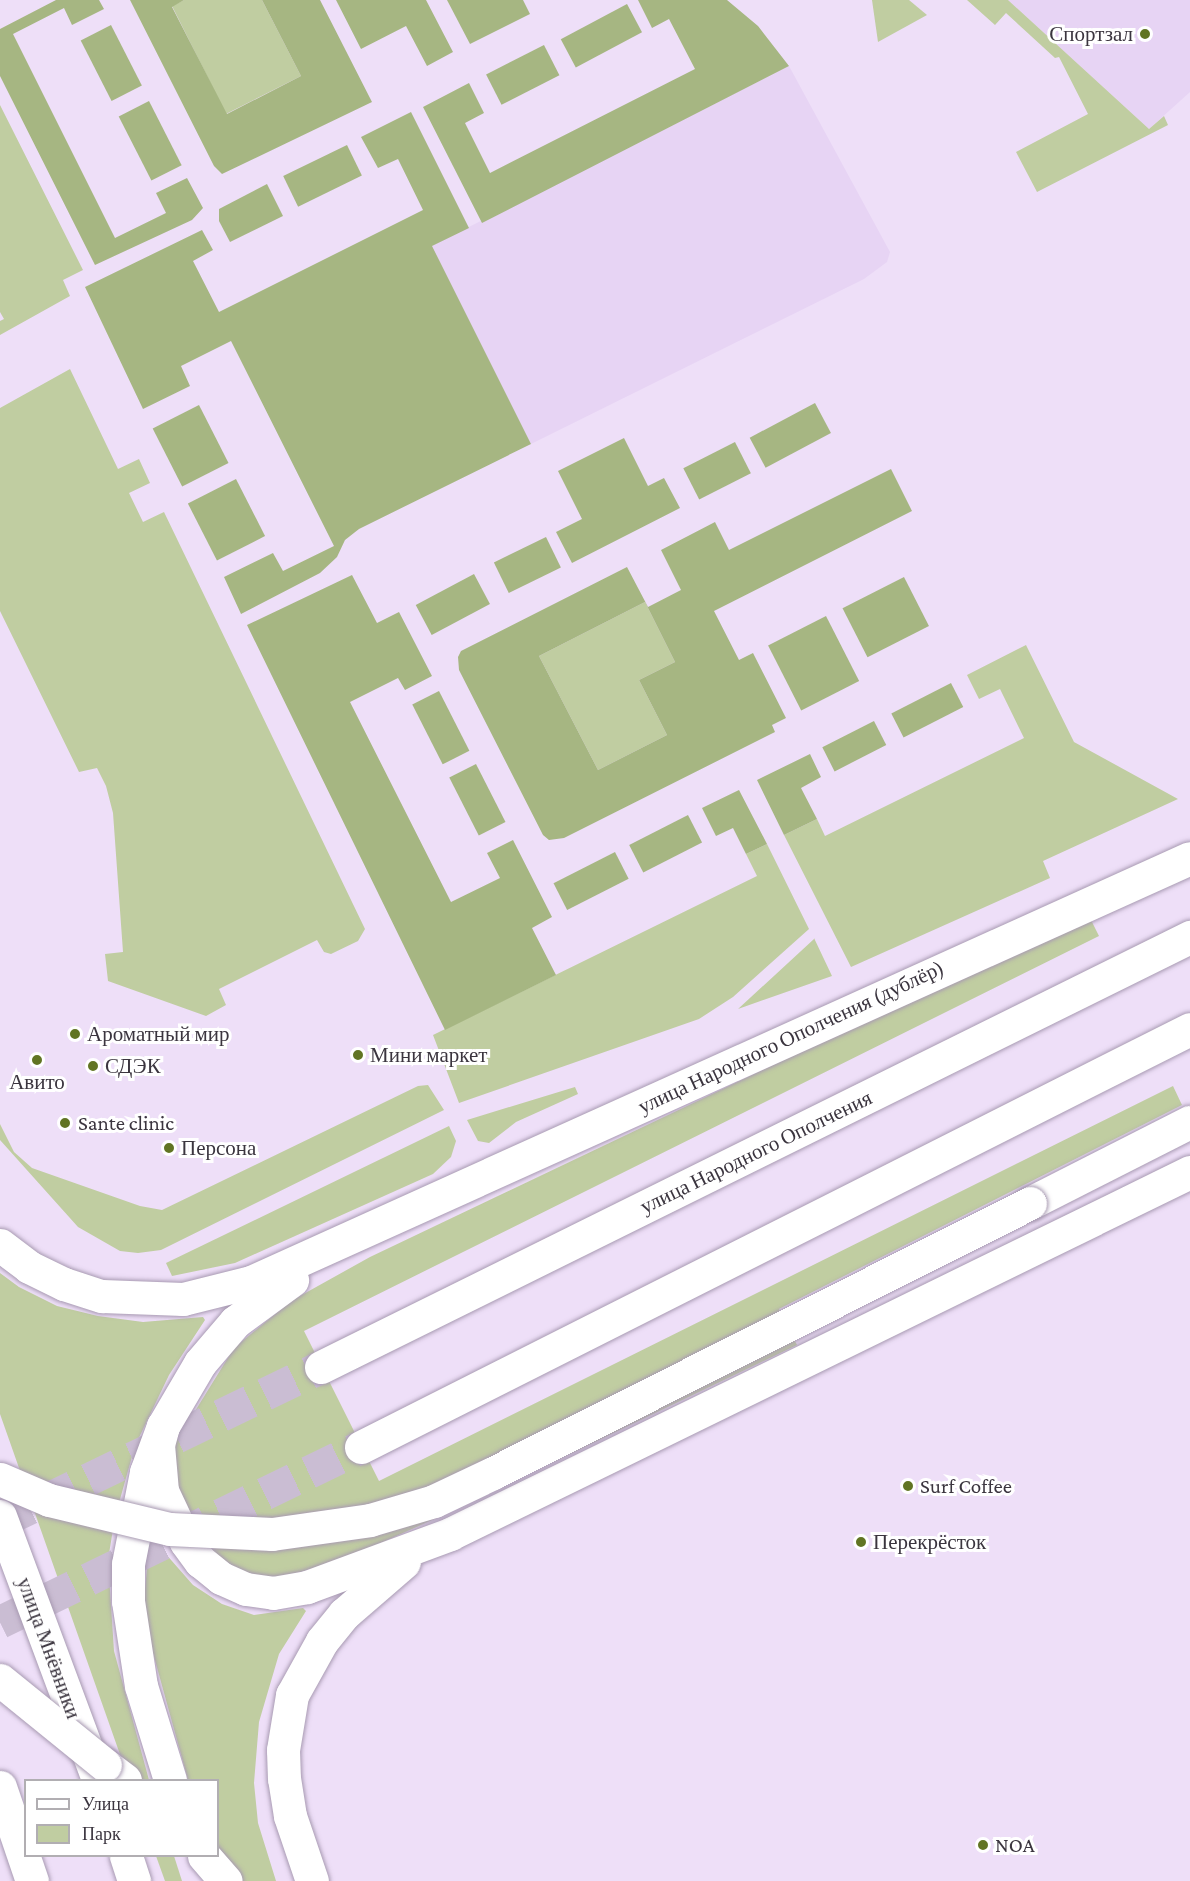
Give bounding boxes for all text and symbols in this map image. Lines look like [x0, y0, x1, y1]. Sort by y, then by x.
place label: Спортзал [1049, 21, 1133, 47]
marker: Спортзал [1138, 27, 1152, 41]
street label: улица Народного Ополчения (дублёр) [634, 955, 948, 1119]
place label: Ароматный мир [87, 1021, 229, 1047]
marker: Ароматный мир [68, 1027, 82, 1041]
place label: Мини маркет [370, 1042, 487, 1068]
marker: Мини маркет [351, 1048, 365, 1062]
marker: Авито [30, 1053, 44, 1067]
place label: СДЭК [105, 1053, 161, 1079]
marker: СДЭК [86, 1059, 100, 1073]
place label: Авито [9, 1069, 65, 1095]
street label: улица Народного Ополчения [636, 1085, 876, 1219]
place label: Sante clinic [78, 1110, 174, 1136]
marker: Sante clinic [56, 1114, 74, 1132]
place label: Персона [181, 1135, 256, 1161]
marker: Персона [162, 1141, 176, 1155]
place label: Surf Coffee [920, 1473, 1012, 1499]
marker: Surf Coffee [901, 1479, 915, 1493]
place label: Перекрёсток [873, 1529, 986, 1555]
marker: Перекрёсток [854, 1535, 868, 1549]
street label: улица Мнёвники [12, 1574, 86, 1722]
legend [24, 1779, 219, 1857]
text: Улица [82, 1794, 129, 1814]
text: Парк [82, 1824, 121, 1844]
place label: NOA [995, 1832, 1035, 1858]
marker: NOA [976, 1838, 990, 1852]

